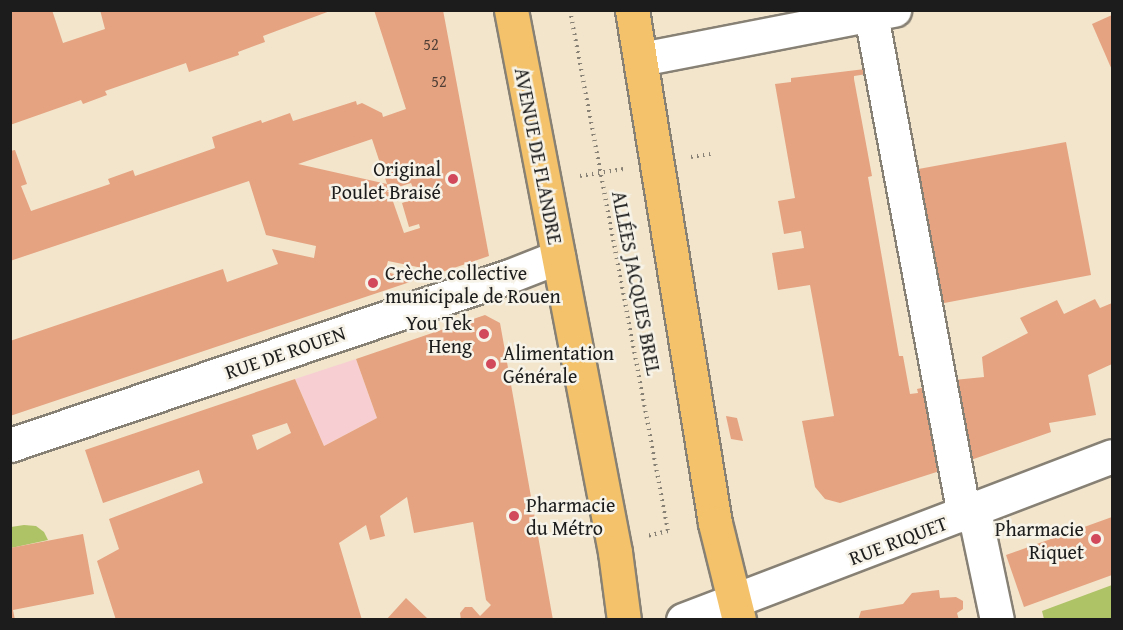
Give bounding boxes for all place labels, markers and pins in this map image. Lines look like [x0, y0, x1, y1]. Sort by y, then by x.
place label: Original Poulet Braisé [331, 156, 441, 203]
marker: Original Poulet Braisé [446, 172, 460, 186]
place label: Crèche collective municipale de Rouen [385, 260, 561, 307]
marker: Crèche collective municipale de Rouen [366, 276, 380, 290]
place label: You Tek Heng [406, 310, 472, 357]
marker: You Tek Heng [477, 327, 491, 341]
place label: Alimentation Générale [503, 340, 614, 387]
marker: Alimentation Générale [484, 357, 498, 371]
place label: Pharmacie du Métro [526, 492, 615, 539]
marker: Pharmacie du Métro [507, 509, 521, 523]
place label: Pharmacie Riquet [995, 516, 1084, 563]
marker: Pharmacie Riquet [1089, 532, 1103, 546]

